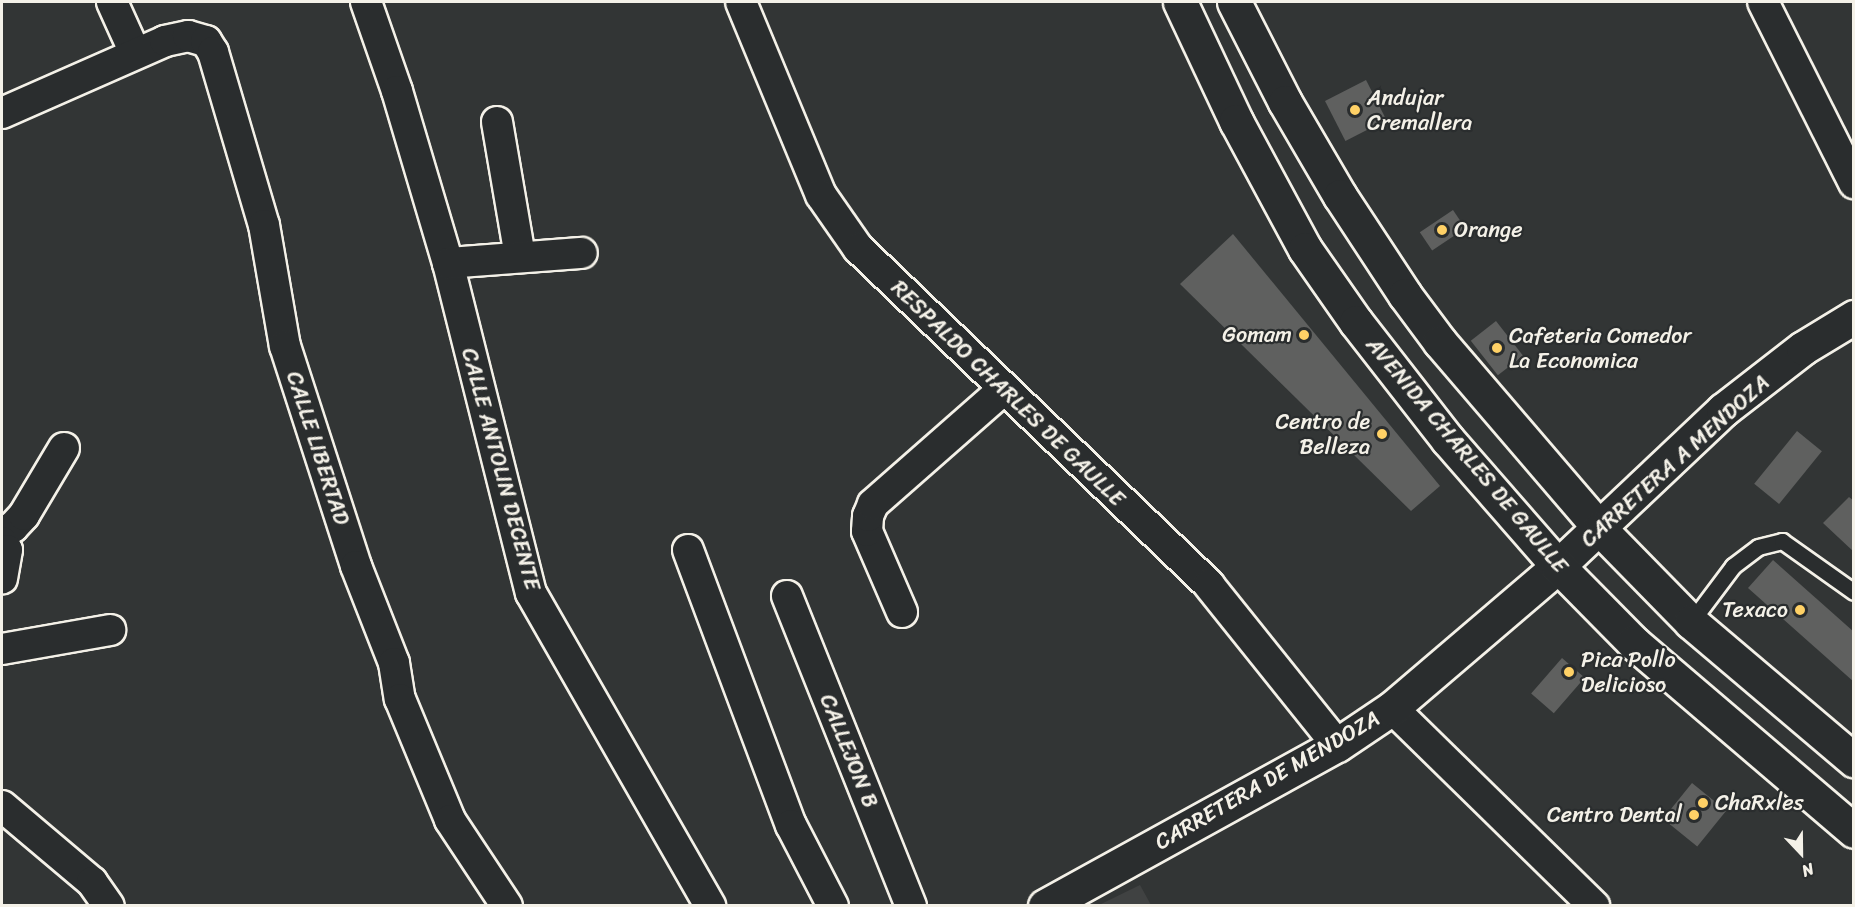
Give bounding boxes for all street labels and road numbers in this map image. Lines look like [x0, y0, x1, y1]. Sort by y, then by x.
street label: RESPALDO CHARLES DE GAULLE [886, 274, 1130, 512]
street label: AVENIDA CHARLES DE GAULLE [1360, 332, 1574, 578]
street label: CALLE ANTOLIN DECENTE [456, 344, 546, 594]
street label: CALLE LIBERTAD [280, 367, 356, 529]
street label: CARRETERA A MENDOZA [1575, 370, 1775, 552]
street label: CALLEJON B [814, 690, 884, 812]
street label: CARRETERA DE MENDOZA [1150, 705, 1384, 855]

